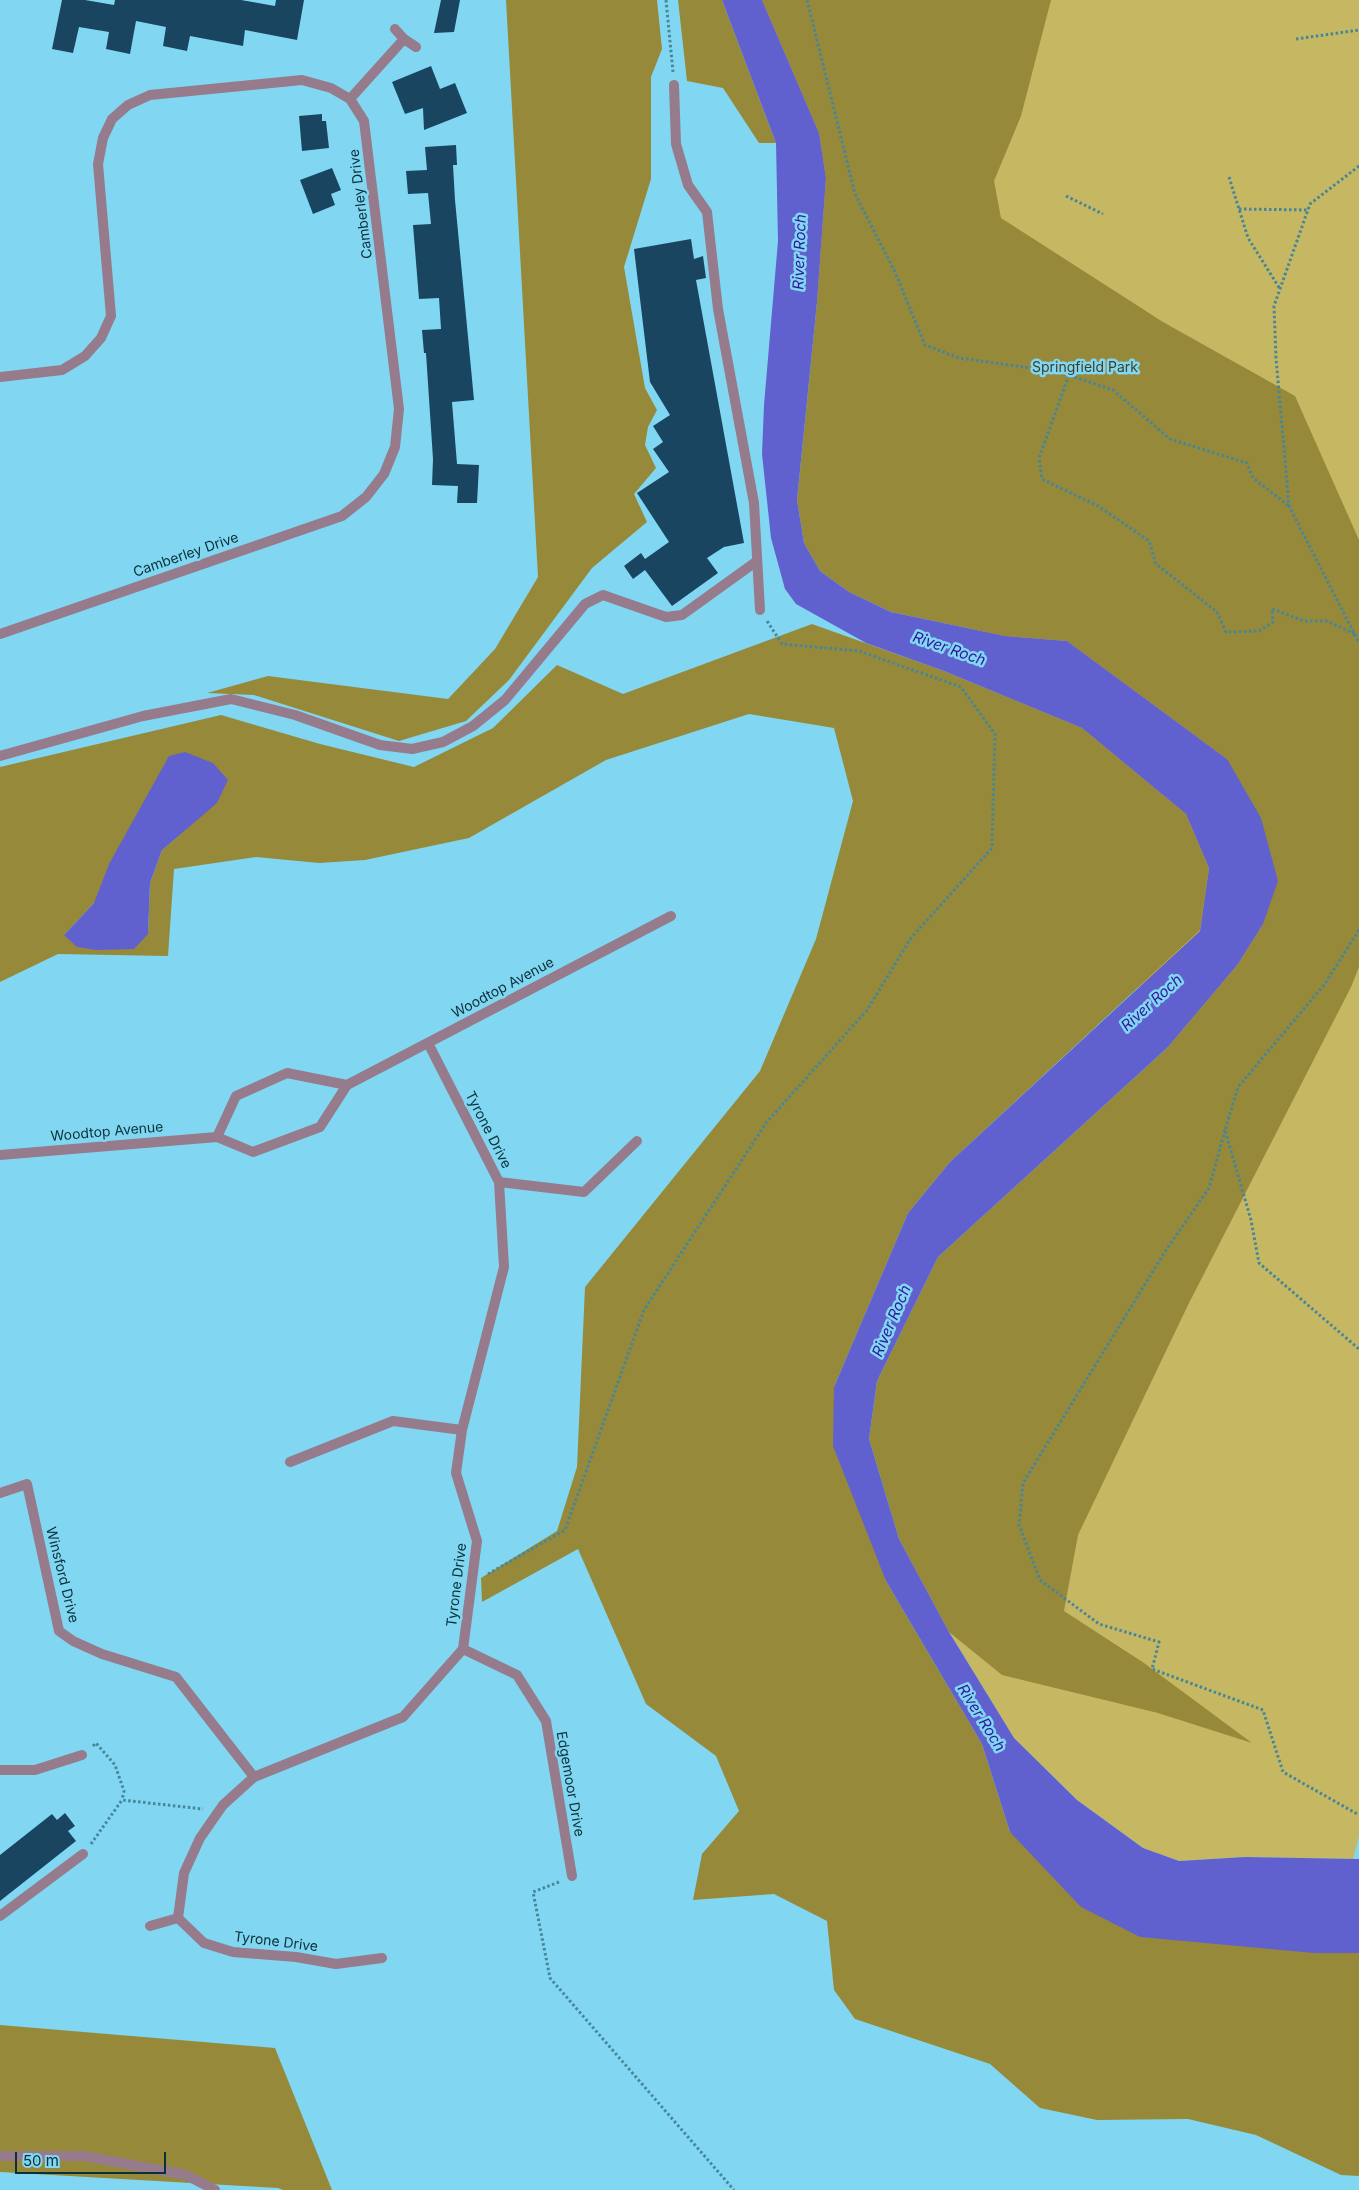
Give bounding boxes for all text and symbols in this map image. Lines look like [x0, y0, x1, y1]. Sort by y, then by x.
street label: Camberley Drive [346, 148, 376, 260]
water label: River Roch [790, 214, 810, 290]
park label: Springfield Park [1032, 360, 1138, 376]
street label: Camberley Drive [131, 529, 241, 581]
water label: River Roch [910, 628, 988, 670]
street label: Woodtop Avenue [449, 954, 557, 1022]
water label: River Roch [1118, 971, 1186, 1035]
street label: Tyrone Drive [461, 1089, 515, 1171]
street label: Woodtop Avenue [50, 1119, 164, 1145]
water label: River Roch [869, 1283, 915, 1359]
street label: Winsford Drive [42, 1525, 82, 1625]
street label: Tyrone Drive [444, 1542, 470, 1628]
water label: River Roch [953, 1681, 1009, 1755]
street label: Edgemoor Drive [552, 1730, 588, 1838]
street label: Tyrone Drive [233, 1929, 319, 1955]
scale bar [18, 2142, 169, 2174]
text: 50 m [23, 2151, 59, 2170]

